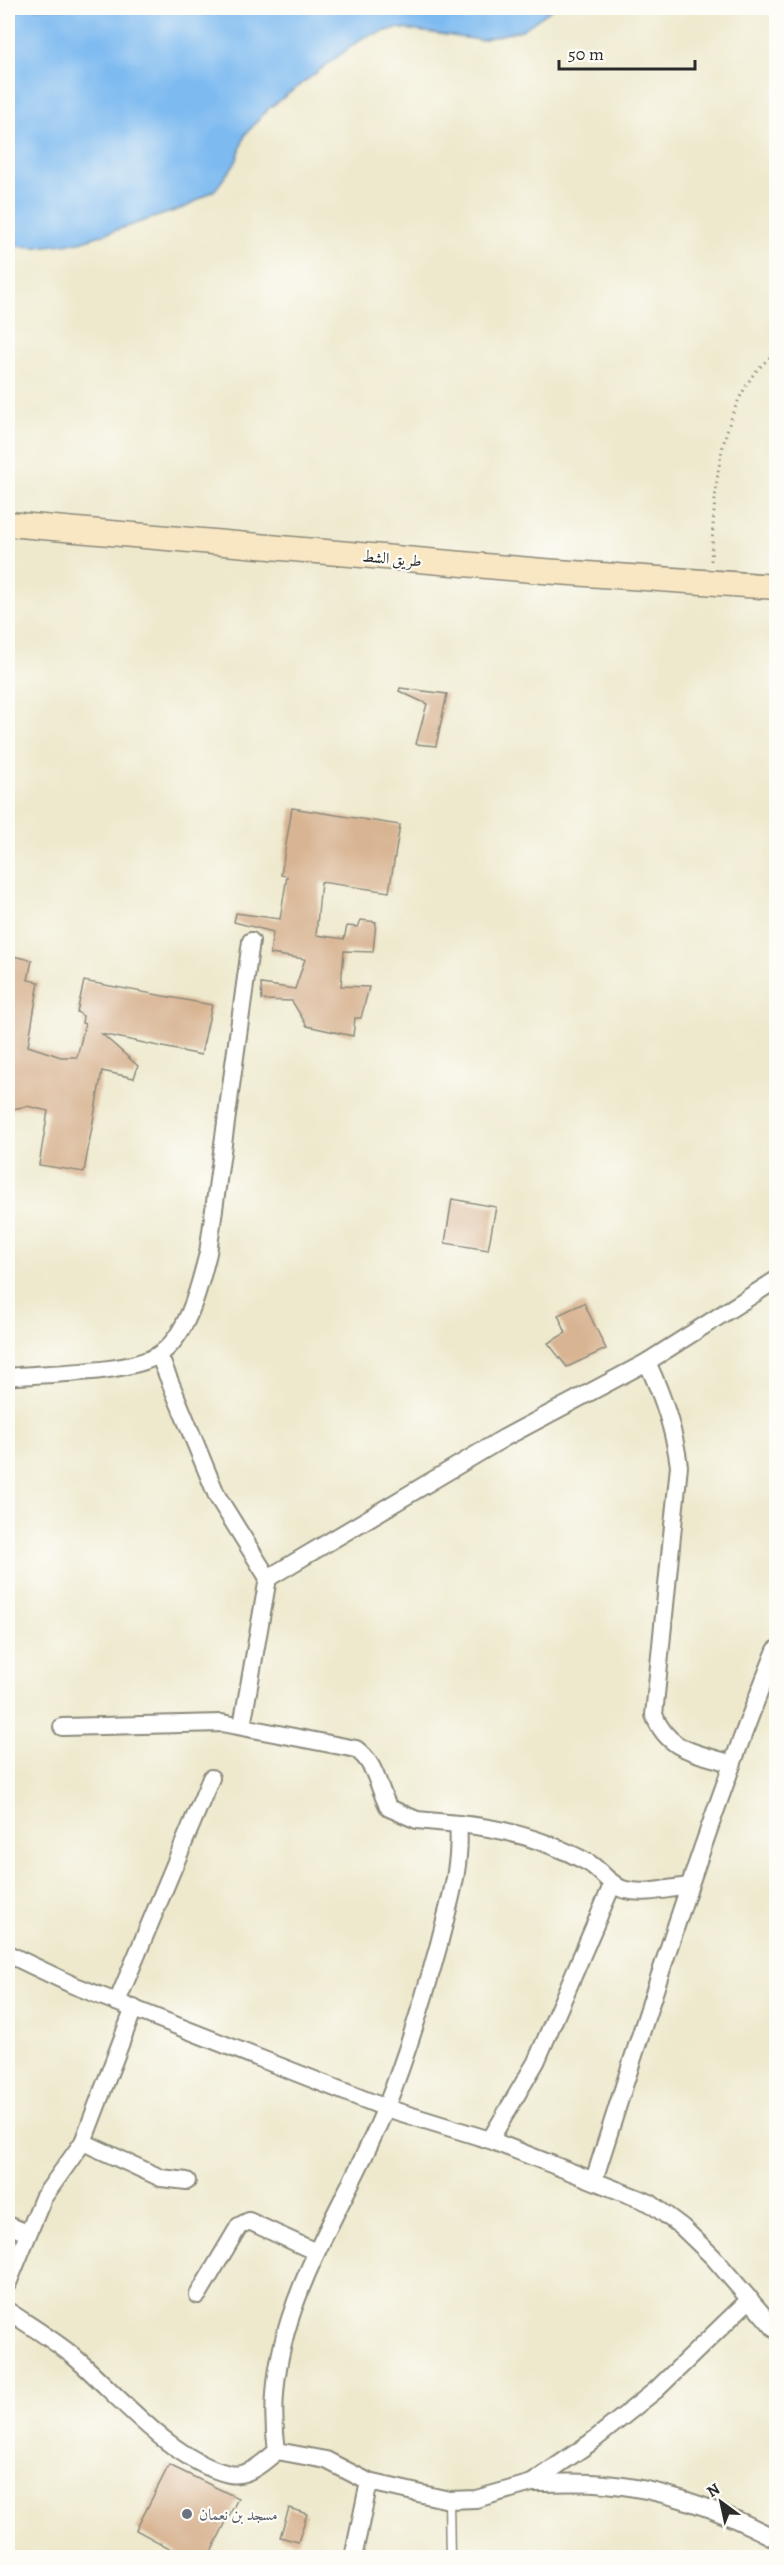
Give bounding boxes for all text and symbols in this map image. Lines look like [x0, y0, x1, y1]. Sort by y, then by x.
scale bar [559, 33, 696, 71]
text: 50 m [568, 42, 604, 66]
street label: طريق الشط [361, 545, 423, 573]
north arrow [691, 2472, 751, 2532]
text: N [702, 2478, 725, 2503]
place label: مسجد بن نعمان [199, 2504, 278, 2526]
marker: مسجد بن نعمان [180, 2507, 194, 2521]

